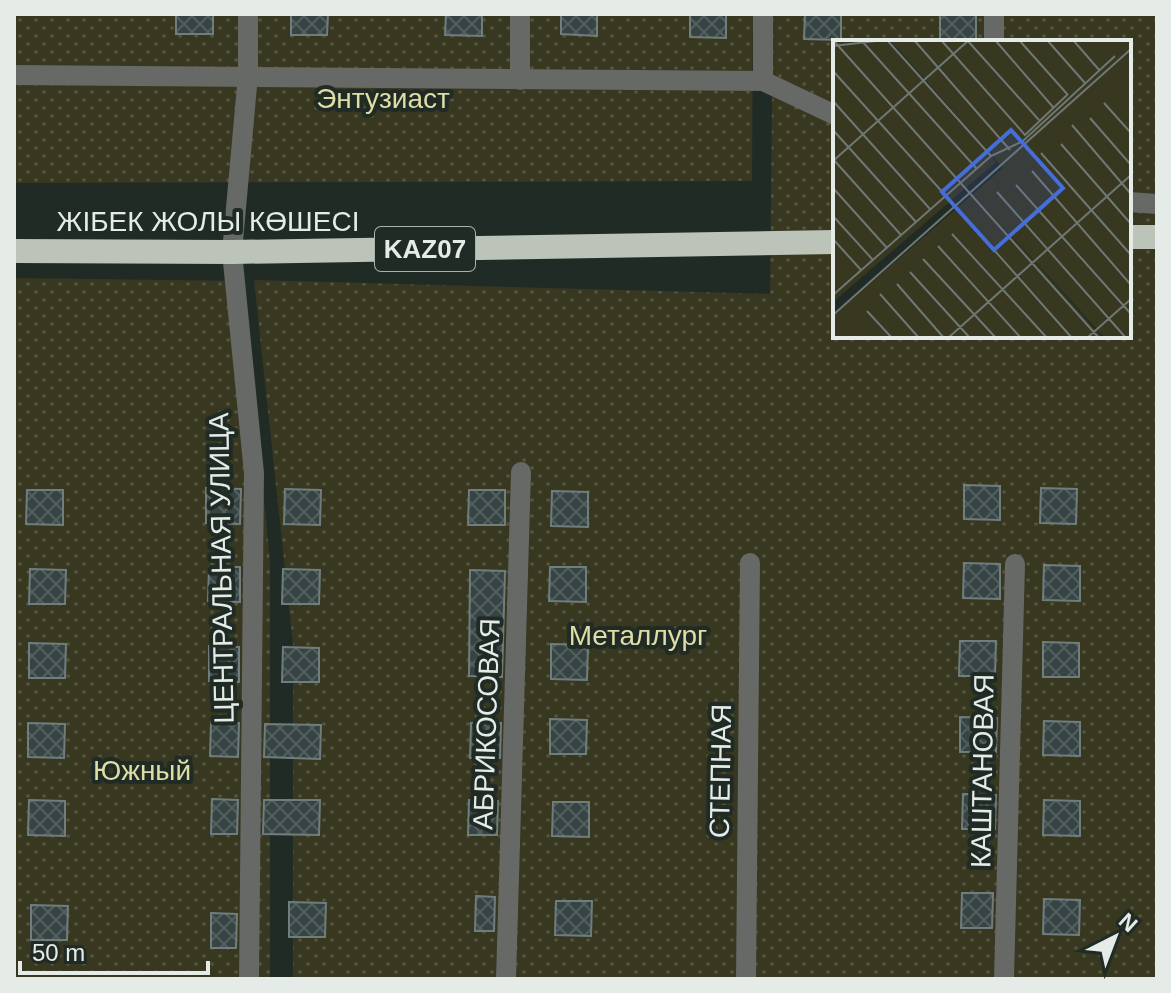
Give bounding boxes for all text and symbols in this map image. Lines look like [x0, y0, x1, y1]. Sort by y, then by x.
inset map [833, 40, 1131, 338]
park label: Энтузиаст [316, 83, 450, 114]
street label: ЖІБЕК ЖОЛЫ КӨШЕСІ [57, 206, 359, 237]
road number: KAZ07 [375, 227, 475, 271]
street label: ЦЕНТРАЛЬНАЯ УЛИЦА [203, 412, 240, 724]
street label: АБРИКОСОВАЯ [467, 618, 506, 830]
park label: Металлург [569, 620, 707, 651]
street label: КАШТАНОВАЯ [965, 674, 1000, 868]
street label: СТЕПНАЯ [704, 704, 737, 838]
park label: Южный [93, 755, 191, 786]
north arrow [1075, 897, 1155, 977]
text: N [1114, 908, 1142, 937]
scale bar [20, 925, 208, 975]
text: 50 m [32, 939, 85, 966]

